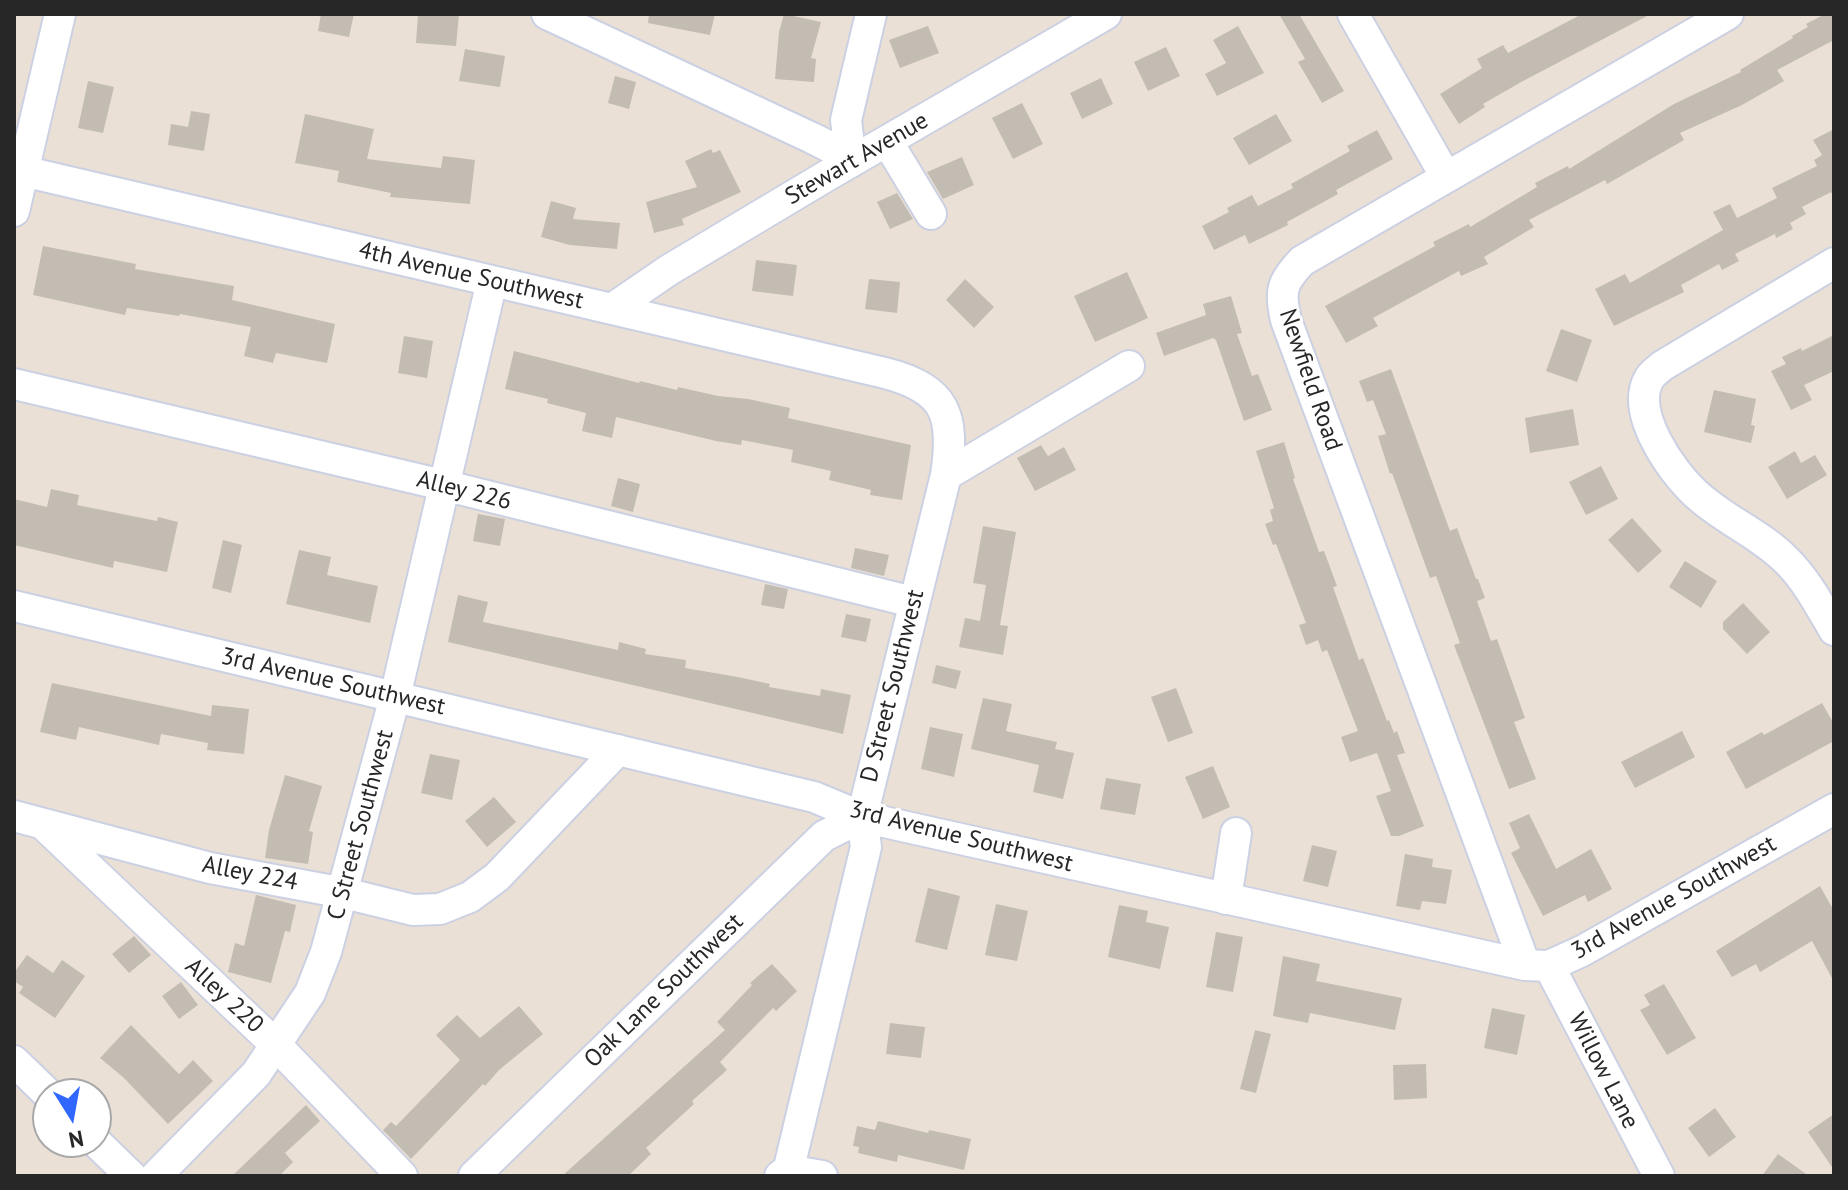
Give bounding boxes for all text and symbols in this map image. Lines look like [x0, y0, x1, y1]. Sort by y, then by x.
street label: Stewart Avenue [780, 106, 934, 212]
street label: 4th Avenue Southwest [356, 236, 586, 316]
street label: Newfield Road [1272, 305, 1348, 455]
street label: Alley 226 [414, 465, 514, 517]
street label: D Street Southwest [855, 587, 931, 785]
street label: 3rd Avenue Southwest [218, 642, 448, 722]
street label: C Street Southwest [322, 727, 400, 923]
street label: 3rd Avenue Southwest [846, 795, 1076, 879]
street label: 3rd Avenue Southwest [1567, 830, 1781, 966]
street label: Alley 224 [200, 851, 300, 897]
street label: Oak Lane Southwest [579, 908, 749, 1074]
street label: Alley 220 [179, 953, 269, 1039]
street label: Willow Lane [1562, 1008, 1644, 1134]
north arrow [32, 1078, 112, 1158]
text: N [66, 1124, 86, 1155]

